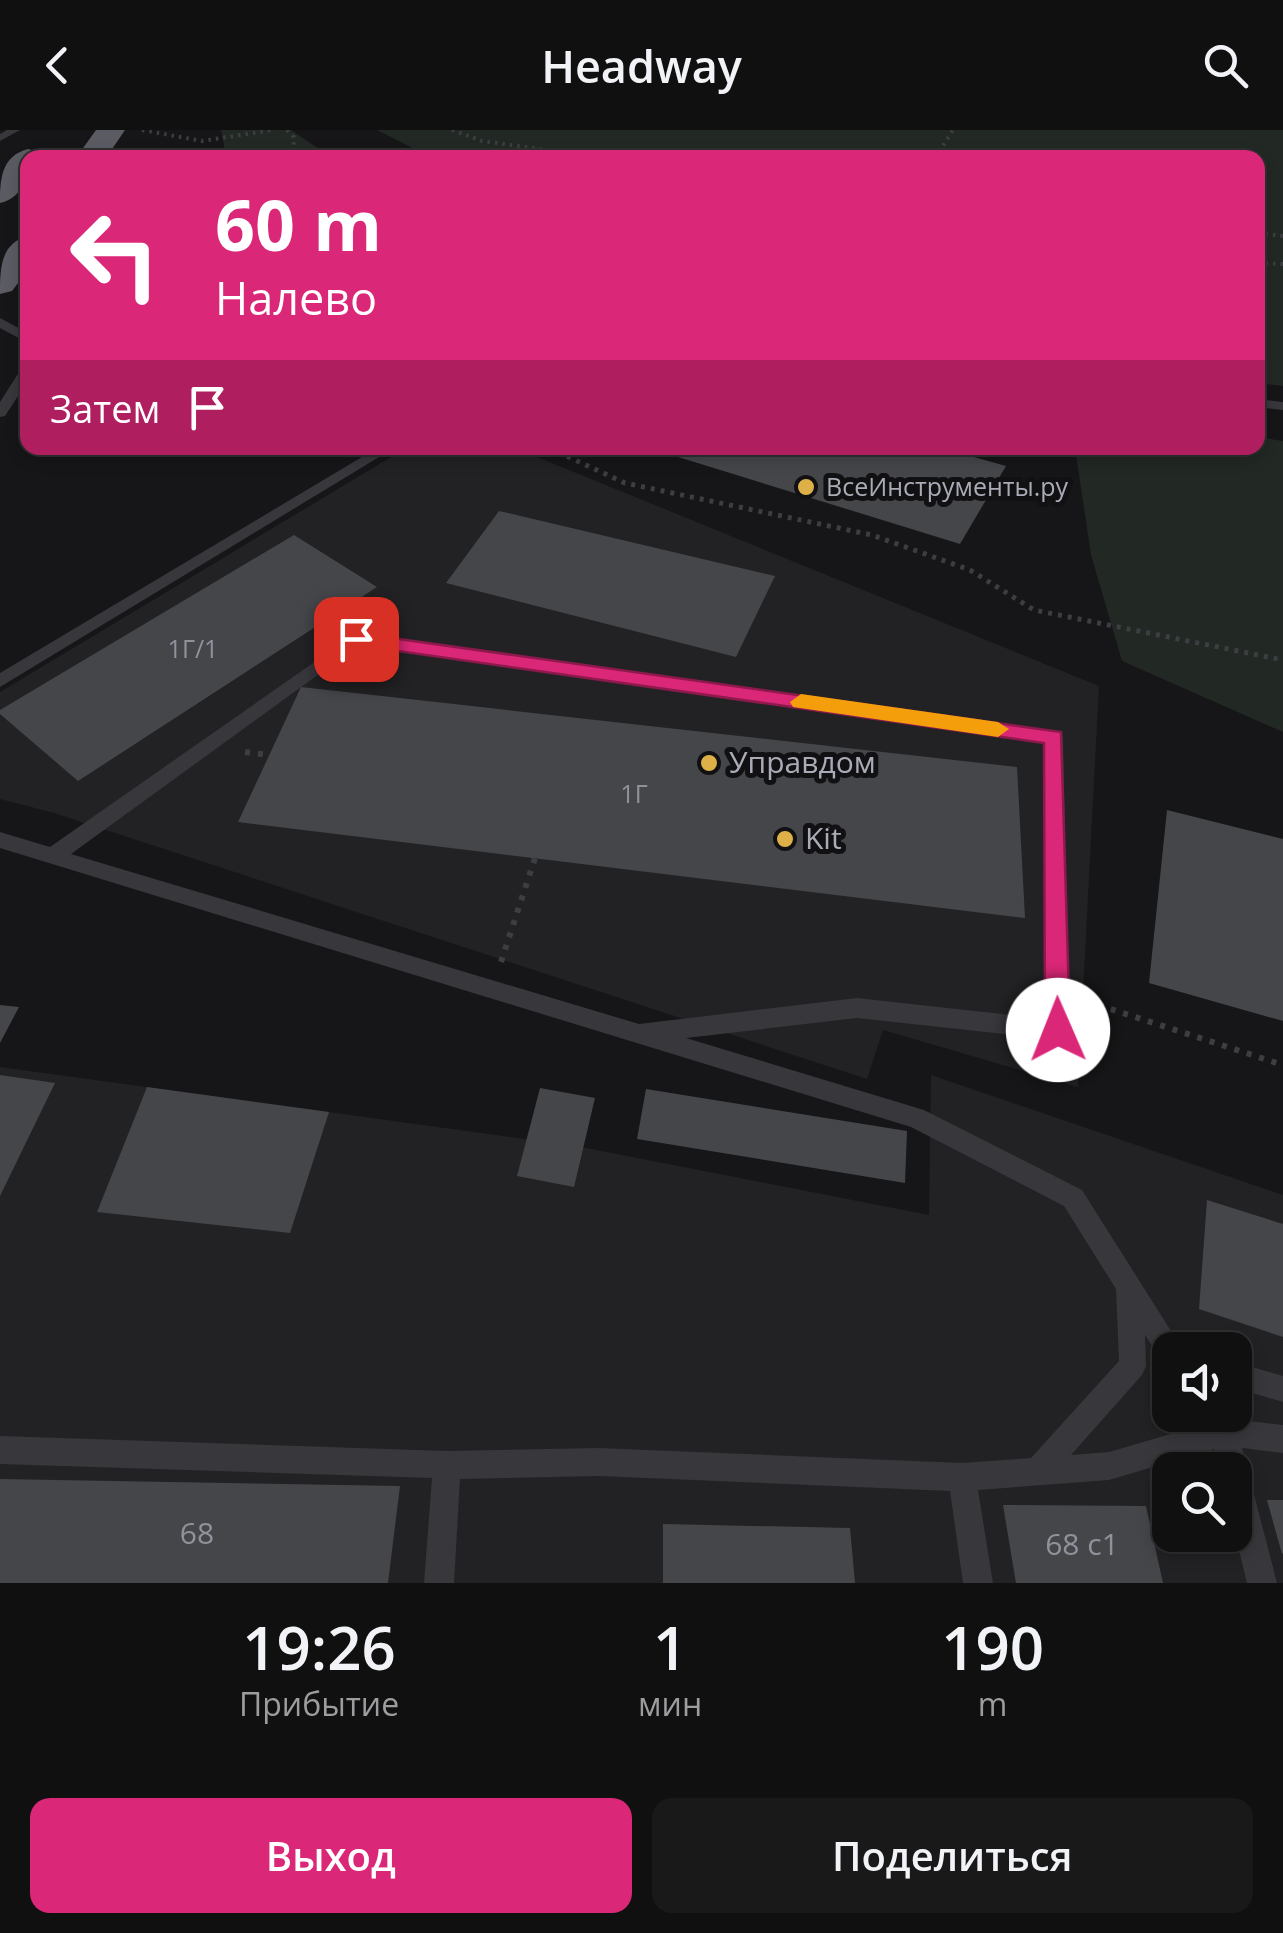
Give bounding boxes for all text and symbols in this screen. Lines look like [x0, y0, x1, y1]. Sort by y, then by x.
text: Headway [541, 35, 742, 96]
icon: back [30, 38, 85, 93]
icon: search [1198, 38, 1253, 93]
text: 60 m [215, 176, 382, 272]
icon: left [50, 190, 180, 320]
text: Налево [215, 267, 377, 328]
icon: arrive [180, 380, 235, 435]
text: Затем [50, 382, 160, 434]
place label: ВсеИнструменты.ру [826, 469, 1069, 503]
marker: ВсеИнструменты.ру [795, 476, 817, 498]
pin [314, 597, 399, 682]
icon: arrive [329, 612, 384, 667]
house number: 1Г/1 [168, 631, 218, 665]
place label: Управдом [729, 741, 876, 782]
marker: Управдом [698, 752, 720, 774]
house number: 1Г [620, 776, 648, 810]
place label: Kit [805, 817, 842, 858]
marker: Kit [774, 828, 796, 850]
position arrow [1006, 978, 1110, 1082]
map controls [1152, 1332, 1252, 1552]
button: sound [1152, 1332, 1252, 1432]
button: search [1152, 1452, 1252, 1552]
house number: 68 [180, 1512, 214, 1553]
house number: 68 с1 [1045, 1523, 1119, 1564]
text: 19:26 [242, 1606, 396, 1688]
text: 1 [653, 1606, 687, 1688]
text: 190 [941, 1606, 1044, 1688]
text: Прибытие [239, 1682, 399, 1725]
text: мин [638, 1682, 702, 1725]
text: m [978, 1682, 1007, 1725]
button: Выход [30, 1798, 632, 1913]
button: Поделиться [652, 1798, 1253, 1913]

